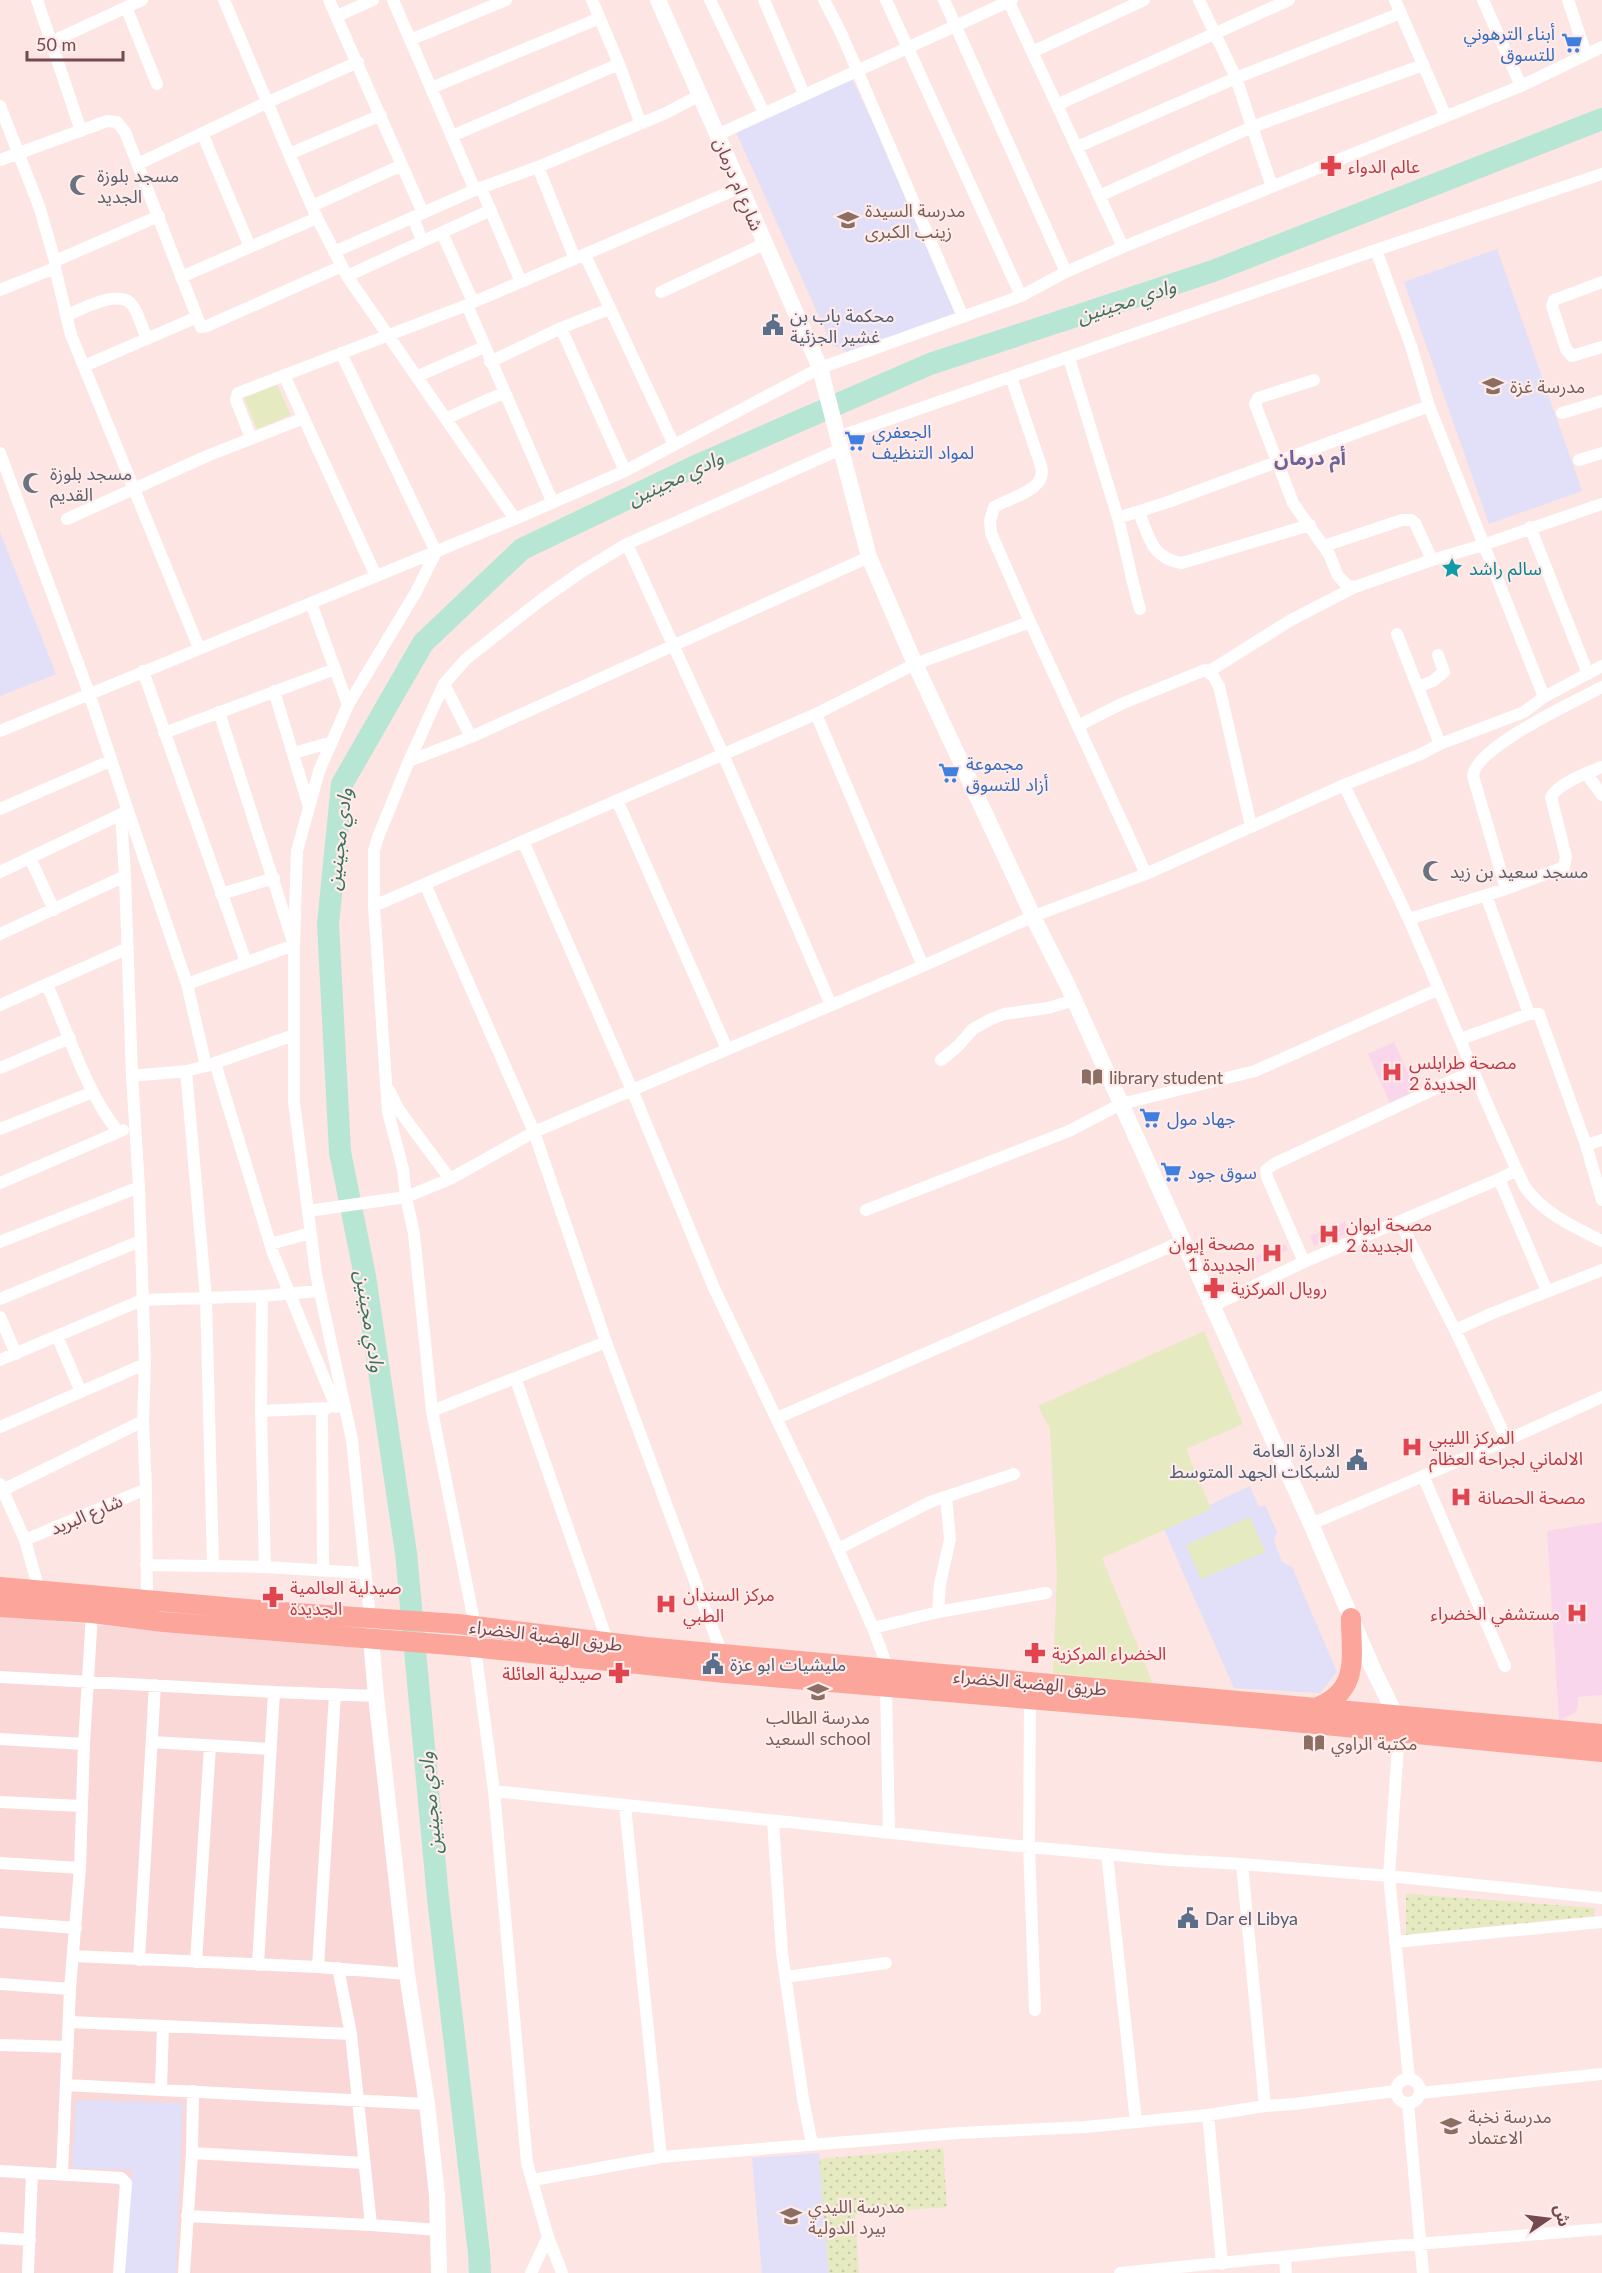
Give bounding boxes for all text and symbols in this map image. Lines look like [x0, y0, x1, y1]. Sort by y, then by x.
place label: أبناء الترهوني للتسوق [1464, 22, 1555, 66]
scale bar [27, 24, 123, 62]
supermarket icon: أبناء الترهوني للتسوق [1560, 31, 1584, 55]
text: 50 m [36, 33, 76, 55]
street label: شارع ام درمان [706, 134, 768, 235]
pharmacy icon: عالم الدواء [1319, 154, 1343, 178]
place label: عالم الدواء [1348, 155, 1420, 180]
place label: مسجد بلوزة الجديد [97, 164, 179, 207]
mosque icon: مسجد بلوزة الجديد [68, 173, 92, 197]
place label: مدرسة السيدة زينب الكبرى [865, 199, 965, 243]
school or university icon: مدرسة السيدة زينب الكبرى [836, 208, 860, 232]
water label: وادي مجينين [1073, 273, 1180, 332]
place label: محكمة باب بن غشير الجزئية [790, 304, 894, 348]
public building icon: محكمة باب بن غشير الجزئية [761, 313, 785, 337]
school or university icon: مدرسة غزة [1481, 374, 1505, 398]
place label: مدرسة غزة [1510, 375, 1585, 398]
place label: الجعفري لمواد التنظيف [872, 420, 974, 464]
supermarket icon: الجعفري لمواد التنظيف [843, 429, 867, 453]
water label: وادي مجينين [623, 444, 729, 514]
district label: أم درمان [1274, 445, 1346, 473]
place label: مسجد بلوزة القديم [50, 462, 132, 508]
mosque icon: مسجد بلوزة القديم [21, 471, 45, 495]
place icon: سالم راشد [1440, 556, 1464, 580]
place label: سالم راشد [1469, 557, 1542, 582]
place label: مجموعة أزاد للتسوق [966, 752, 1048, 796]
supermarket icon: مجموعة أزاد للتسوق [937, 761, 961, 785]
water label: وادي مجينين [320, 786, 361, 892]
mosque icon: مسجد سعيد بن زيد [1421, 859, 1445, 883]
place label: مسجد سعيد بن زيد [1450, 860, 1588, 883]
place label: مصحة طرابلس الجديدة 2 [1409, 1051, 1517, 1094]
hospital icon: مصحة طرابلس الجديدة 2 [1380, 1060, 1404, 1084]
library icon: library student [1080, 1065, 1104, 1089]
place label: library student [1109, 1066, 1224, 1088]
supermarket icon: جهاد مول [1138, 1106, 1162, 1130]
place label: جهاد مول [1167, 1107, 1236, 1130]
supermarket icon: سوق جود [1159, 1160, 1183, 1184]
place label: سوق جود [1188, 1161, 1257, 1184]
place label: مصحة ايوان الجديدة 2 [1346, 1213, 1432, 1256]
hospital icon: مصحة ايوان الجديدة 2 [1317, 1222, 1341, 1246]
place label: مصحة إيوان الجديدة 1 [1169, 1232, 1255, 1275]
hospital icon: مصحة إيوان الجديدة 1 [1260, 1241, 1284, 1265]
water label: وادي مجينين [347, 1268, 391, 1374]
pharmacy icon: رويال المركزية [1202, 1276, 1226, 1300]
place label: رويال المركزية [1231, 1277, 1327, 1300]
place label: المركز الليبي الالماني لجراحة العظام [1429, 1426, 1583, 1473]
hospital icon: المركز الليبي الالماني لجراحة العظام [1400, 1435, 1424, 1459]
place label: الادارة العامة لشبكات الجهد المتوسط [1170, 1439, 1340, 1483]
public building icon: الادارة العامة لشبكات الجهد المتوسط [1345, 1448, 1369, 1472]
hospital icon: مصحة الحصانة [1449, 1485, 1473, 1509]
place label: مصحة الحصانة [1478, 1486, 1586, 1508]
street label: شارع البريد [47, 1489, 127, 1543]
place label: صيدلية العالمية الجديدة [290, 1576, 401, 1619]
place label: مركز السندان الطبي [683, 1583, 775, 1629]
pharmacy icon: صيدلية العالمية الجديدة [261, 1585, 285, 1609]
hospital icon: مركز السندان الطبي [654, 1592, 678, 1616]
hospital icon: مستشفي الخضراء [1565, 1601, 1589, 1625]
place label: مستشفي الخضراء [1431, 1602, 1560, 1627]
street label: طريق الهضبة الخضراء [468, 1615, 624, 1656]
pharmacy icon: الخضراء المركزية [1023, 1641, 1047, 1665]
place label: الخضراء المركزية [1052, 1642, 1166, 1665]
public building icon: مليشيات ابو عزة [701, 1652, 725, 1676]
place label: مليشيات ابو عزة [730, 1653, 846, 1676]
pharmacy icon: صيدلية العائلة [607, 1661, 631, 1685]
place label: صيدلية العائلة [502, 1662, 602, 1684]
street label: طريق الهضبة الخضراء [952, 1664, 1108, 1701]
school or university icon: مدرسة الطالب السعيد school [806, 1680, 830, 1704]
place label: مدرسة الطالب السعيد school [765, 1706, 871, 1749]
library icon: مكتبة الراوي [1302, 1731, 1326, 1755]
place label: مكتبة الراوي [1331, 1732, 1418, 1757]
water label: وادي مجينين [413, 1750, 450, 1855]
public building icon: Dar el Libya [1176, 1906, 1200, 1930]
place label: Dar el Libya [1205, 1907, 1298, 1929]
place label: مدرسة نخبة الاعتماد [1468, 2105, 1552, 2148]
school or university icon: مدرسة نخبة الاعتماد [1439, 2114, 1463, 2138]
north arrow [1518, 2189, 1578, 2249]
place label: مدرسة الليدي بيرد الدولية [808, 2195, 905, 2239]
text: ش [1550, 2202, 1575, 2229]
school or university icon: مدرسة الليدي بيرد الدولية [779, 2204, 803, 2228]

